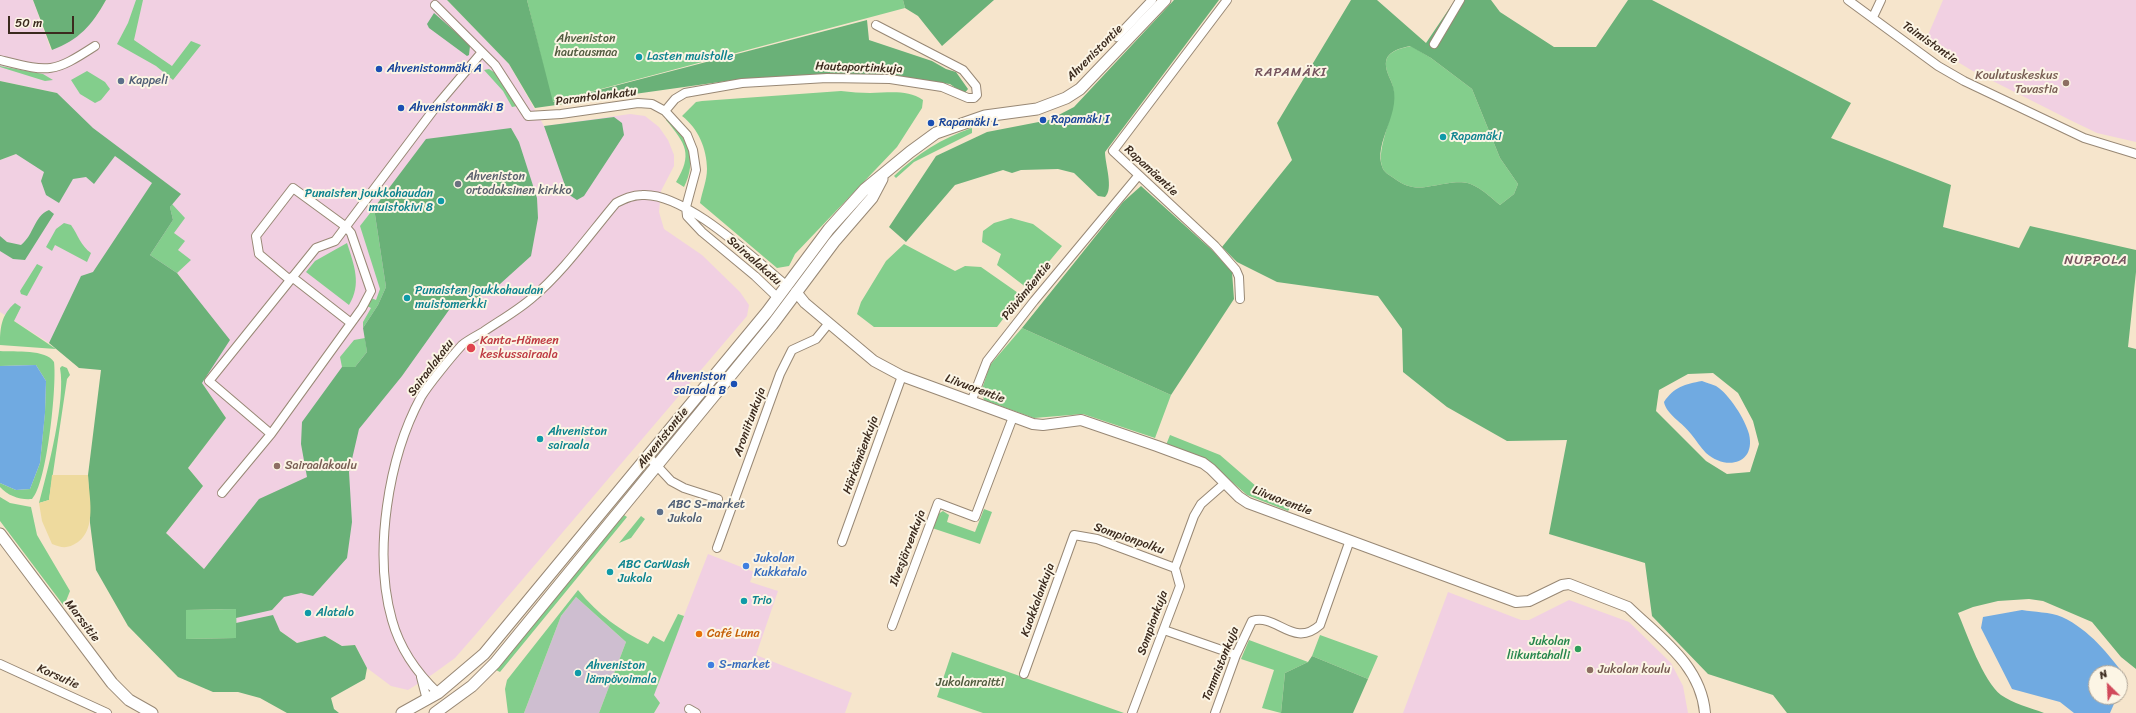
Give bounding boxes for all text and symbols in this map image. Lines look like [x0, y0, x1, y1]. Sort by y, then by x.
scale bar [10, 8, 76, 34]
text: 50 m [15, 12, 42, 34]
street label: Taimistontie [1899, 19, 1961, 67]
street label: Ahvenistontie [1064, 22, 1126, 84]
park label: Ahveniston hautausmaa [555, 32, 617, 60]
place label: Lasten muistolle [647, 50, 733, 64]
marker: Lasten muistolle [634, 52, 644, 62]
street label: Hautaportinkuja [815, 59, 903, 77]
place label: Ahvenistonmäki A [387, 62, 482, 76]
marker: Ahvenistonmäki A [374, 64, 384, 74]
district label: RAPAMÄKI [1255, 65, 1327, 81]
place label: Koulutuskeskus Tavastia [1975, 69, 2058, 97]
place label: Kappeli [129, 74, 168, 88]
marker: Kappeli [116, 76, 126, 86]
marker: Koulutuskeskus Tavastia [2061, 78, 2071, 88]
street label: Parantolankatu [555, 85, 637, 109]
place label: Ahvenistonmäki B [409, 101, 504, 115]
marker: Ahvenistonmäki B [396, 103, 406, 113]
place label: Rapamäki I [1051, 113, 1109, 127]
marker: Rapamäki I [1038, 115, 1048, 125]
place label: Rapamäki L [939, 116, 998, 130]
marker: Rapamäki L [926, 118, 936, 128]
place label: Rapamäki [1451, 130, 1502, 144]
marker: Rapamäki [1438, 132, 1448, 142]
street label: Rapamäentie [1121, 143, 1181, 199]
place label: Ahveniston ortodoksinen kirkko [466, 170, 572, 198]
marker: Ahveniston ortodoksinen kirkko [453, 179, 463, 189]
place label: Punaisten joukkohaudan muistokivi 8 [305, 187, 433, 215]
marker: Punaisten joukkohaudan muistokivi 8 [436, 196, 446, 206]
street label: Sairaalakatu [724, 233, 784, 289]
district label: NUPPOLA [2065, 253, 2127, 269]
street label: Päivämäentie [999, 259, 1055, 323]
place label: Punaisten joukkohaudan muistomerkki [415, 284, 543, 312]
marker: Punaisten joukkohaudan muistomerkki [402, 293, 412, 303]
place label: Kanta-Hämeen keskussairaala [480, 334, 559, 362]
street label: Sairaalakatu [405, 337, 457, 399]
marker: Kanta-Hämeen keskussairaala [465, 342, 477, 354]
place label: Ahveniston sairaala B [667, 370, 726, 398]
street label: Liivuorentie [943, 372, 1007, 406]
marker: Ahveniston sairaala B [729, 379, 739, 389]
street label: Aroniitunkuja [731, 386, 769, 458]
street label: Ahvenistontie [634, 405, 692, 471]
street label: Härkämäenkuja [840, 414, 882, 496]
place label: Ahveniston sairaala [548, 425, 607, 453]
marker: Ahveniston sairaala [535, 434, 545, 444]
place label: Sairaalakoulu [285, 459, 357, 473]
marker: Sairaalakoulu [272, 461, 282, 471]
street label: Liivuorentie [1250, 483, 1314, 519]
place label: ABC S-market Jukola [668, 498, 745, 526]
marker: ABC S-market Jukola [655, 507, 665, 517]
street label: Ilvesjärvenkuja [887, 508, 929, 588]
street label: Sompionpolku [1092, 520, 1166, 558]
place label: Jukolan Kukkatalo [754, 552, 807, 580]
place label: ABC CarWash Jukola [618, 558, 690, 586]
marker: Jukolan Kukkatalo [741, 561, 751, 571]
street label: Kuokkalankuja [1018, 561, 1058, 639]
marker: ABC CarWash Jukola [605, 567, 615, 577]
street label: Sompionkuja [1135, 589, 1171, 657]
place label: Trio [752, 594, 772, 608]
marker: Trio [739, 596, 749, 606]
street label: Marssitie [61, 597, 103, 645]
place label: Alatalo [316, 606, 354, 620]
marker: Alatalo [303, 608, 313, 618]
street label: Tammistonkuja [1200, 625, 1242, 703]
place label: Café Luna [707, 627, 760, 641]
marker: Café Luna [694, 629, 704, 639]
place label: Jukolan liikuntahalli [1507, 635, 1570, 663]
marker: Jukolan liikuntahalli [1573, 644, 1583, 654]
place label: S-market [719, 658, 770, 672]
place label: Ahveniston lämpövoimala [586, 659, 657, 687]
marker: S-market [706, 660, 716, 670]
street label: Korsutie [35, 661, 81, 693]
place label: Jukolan koulu [1598, 663, 1670, 677]
text: N [2096, 664, 2111, 685]
marker: Jukolan koulu [1585, 665, 1595, 675]
north arrow [2088, 665, 2128, 705]
marker: Ahveniston lämpövoimala [573, 668, 583, 678]
park label: Jukolanraitti [936, 676, 1004, 690]

